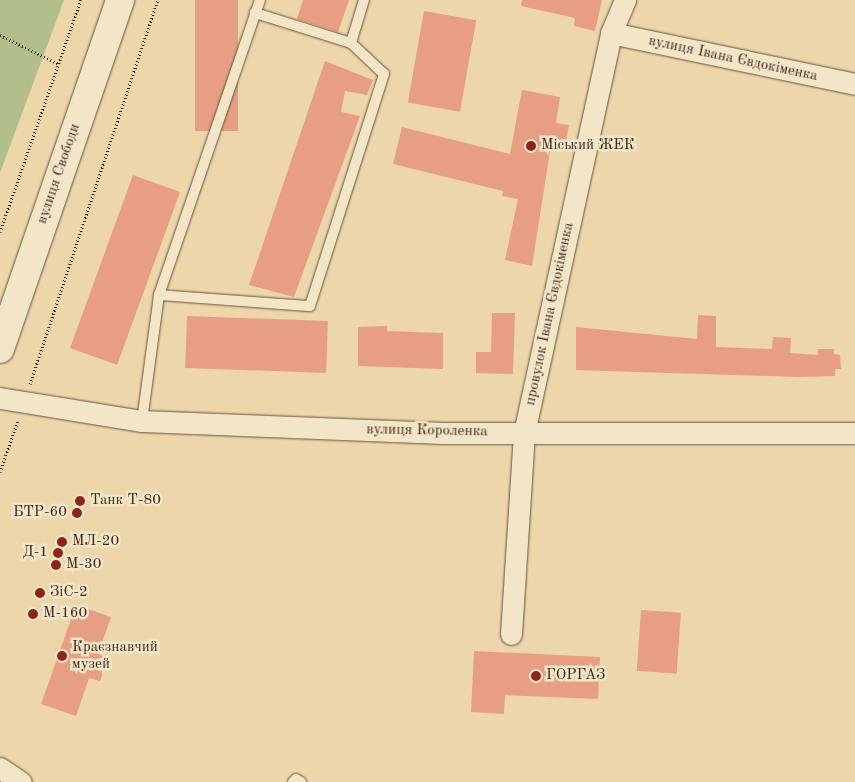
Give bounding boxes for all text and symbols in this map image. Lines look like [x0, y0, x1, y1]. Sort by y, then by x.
street label: вулиця Івана Євдокіменка [647, 32, 819, 86]
street label: вулиця Свободи [33, 122, 85, 226]
place label: Міський ЖЕК [541, 137, 635, 155]
marker: Міський ЖЕК [525, 140, 537, 152]
street label: провулок Івана Євдокіменка [522, 221, 578, 407]
street label: вулиця Короленка [366, 421, 488, 441]
place label: Танк Т-80 [90, 492, 161, 510]
marker: Танк Т-80 [74, 495, 86, 507]
place label: БТР-60 [13, 504, 67, 522]
marker: БТР-60 [71, 507, 83, 519]
place label: МЛ-20 [72, 533, 119, 551]
marker: МЛ-20 [56, 536, 68, 548]
place label: Д-1 [23, 544, 48, 562]
marker: Д-1 [52, 547, 64, 559]
place label: М-30 [66, 556, 102, 574]
marker: М-30 [50, 559, 62, 571]
place label: ЗіС-2 [50, 584, 88, 602]
marker: ЗіС-2 [34, 587, 46, 599]
place label: М-160 [43, 605, 87, 623]
marker: М-160 [27, 608, 39, 620]
place label: Краєзнавчий музей [72, 638, 158, 673]
marker: Краєзнавчий музей [56, 650, 68, 662]
place label: ГОРГАЗ [546, 667, 605, 685]
marker: ГОРГАЗ [530, 670, 542, 682]

